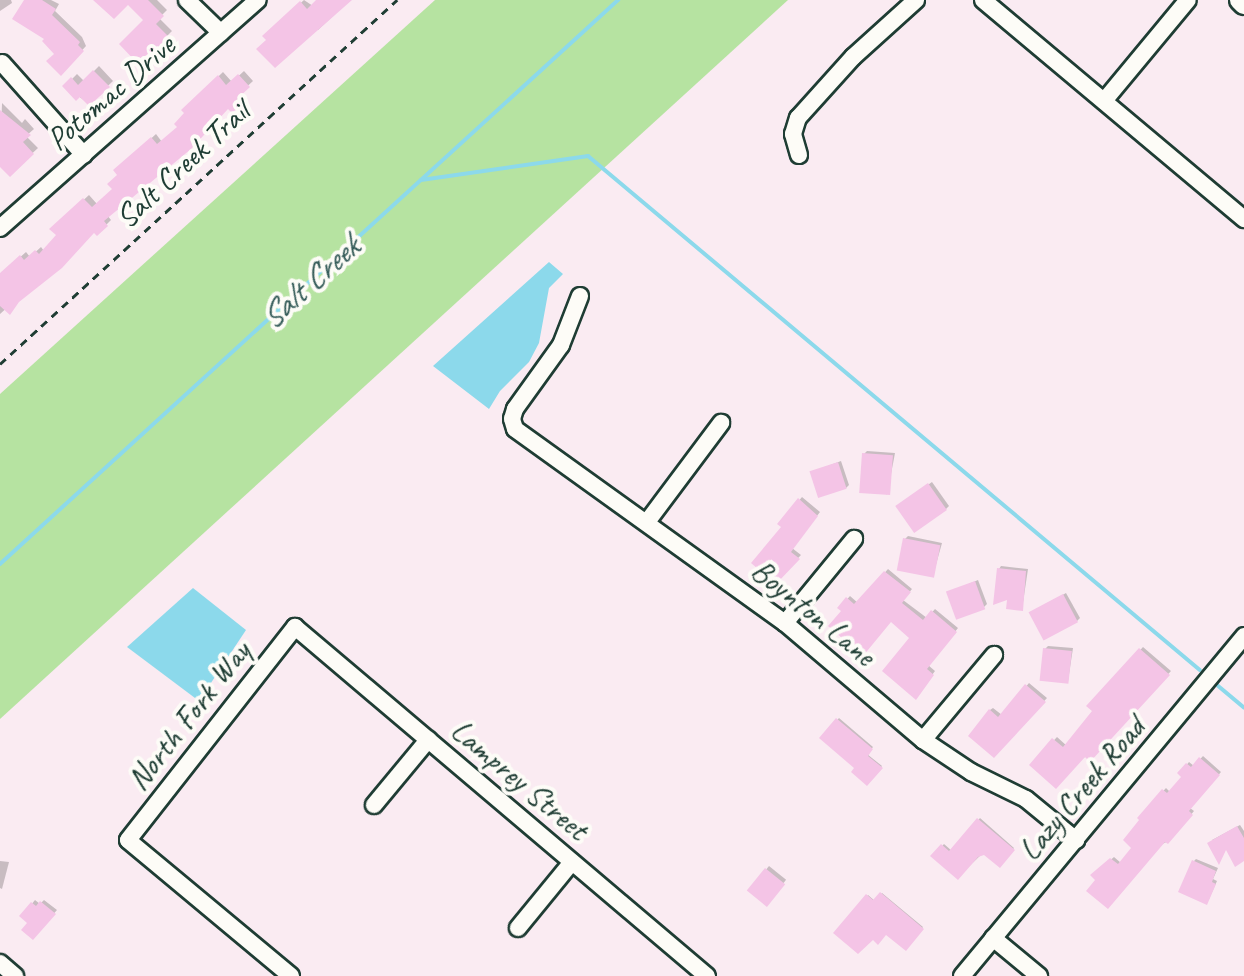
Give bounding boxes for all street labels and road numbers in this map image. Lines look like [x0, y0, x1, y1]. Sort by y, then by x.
street label: Potomac Drive [39, 27, 183, 159]
street label: Salt Creek Trail [108, 93, 258, 237]
street label: Boynton Lane [743, 551, 883, 675]
street label: North Fork Way [119, 634, 259, 798]
street label: Lazy Creek Road [1010, 709, 1154, 869]
street label: Lamprey Street [442, 711, 596, 849]

